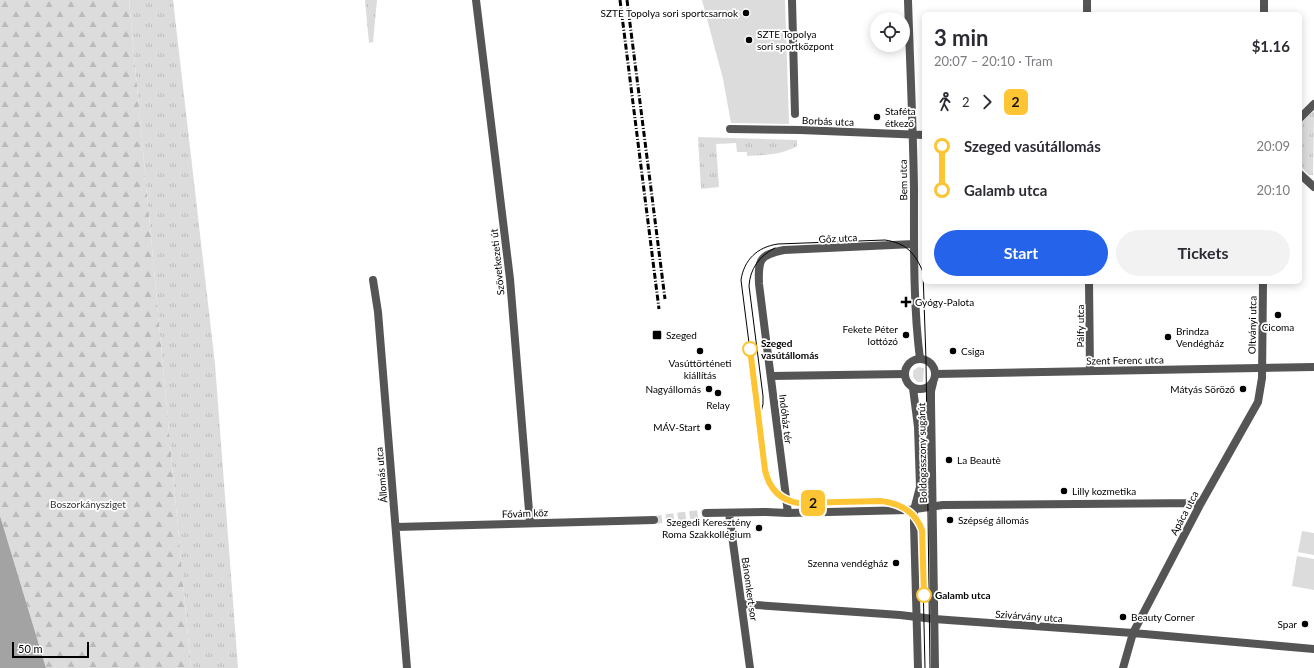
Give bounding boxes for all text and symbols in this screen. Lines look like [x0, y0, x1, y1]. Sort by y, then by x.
place label: SZTE Topolya sori sportcsarnok [601, 7, 739, 19]
marker: SZTE Topolya sori sportcsarnok [741, 8, 751, 18]
map controls [870, 12, 910, 52]
button: locate [870, 12, 910, 52]
text: 3 min [934, 24, 989, 51]
place label: SZTE Topolya sori sportközpont [757, 28, 834, 52]
marker: SZTE Topolya sori sportközpont [744, 35, 754, 45]
text: $1.16 [1252, 37, 1290, 55]
text: 20:07 – 20:10 · Tram [934, 53, 1053, 69]
icon: walk [934, 91, 956, 113]
icon: forward [976, 91, 998, 113]
text: 2 [1012, 93, 1020, 110]
text: 2 [962, 94, 970, 110]
place label: Staféta étkező [885, 105, 916, 129]
marker: Staféta étkező [872, 112, 882, 122]
street label: Borbás utca [802, 114, 854, 128]
text: Szeged vasútállomás [964, 137, 1101, 155]
text: 20:09 [1257, 138, 1290, 154]
street label: Bem utca [897, 159, 909, 201]
text: Galamb utca [964, 181, 1047, 199]
text: 20:10 [1257, 182, 1290, 198]
street label: Szövetkezeti út [488, 228, 506, 296]
button: Start [934, 230, 1108, 276]
button: Tickets [1116, 230, 1290, 276]
street label: Gőz utca [818, 231, 858, 245]
marker: Gyógy-Palota [900, 296, 912, 308]
place label: Gyógy-Palota [915, 296, 974, 308]
street label: Oltványi utca [1245, 296, 1259, 354]
street label: Pálfy utca [1074, 304, 1086, 348]
marker: Cicoma [1273, 310, 1283, 320]
place label: Cicoma [1262, 321, 1294, 333]
place label: Fekete Péter lottózó [843, 323, 898, 347]
place label: Brindza Vendégház [1176, 325, 1225, 349]
marker: Szeged [651, 329, 663, 341]
place label: Szeged [666, 329, 697, 341]
marker: Fekete Péter lottózó [901, 330, 911, 340]
marker: Brindza Vendégház [1163, 332, 1173, 342]
place label: Szeged vasútállomás [761, 337, 819, 361]
marker: Szeged vasútállomás [742, 341, 758, 357]
place label: Csiga [961, 345, 985, 357]
marker: Vasúttörténeti kiállítás [695, 346, 705, 356]
marker: Csiga [948, 346, 958, 356]
street label: Szent Ferenc utca [1086, 353, 1164, 367]
place label: Vasúttörténeti kiállítás [669, 357, 731, 381]
place label: Nagyállomás [645, 383, 701, 395]
place label: Mátyás Söröző [1170, 383, 1235, 395]
marker: Nagyállomás [704, 384, 714, 394]
marker: Mátyás Söröző [1238, 384, 1248, 394]
marker: Relay [713, 388, 723, 398]
street label: Indóház tér [777, 394, 795, 445]
place label: Relay [706, 399, 731, 411]
street label: Boldogasszony sugárút [915, 402, 929, 503]
place label: MÁV-Start [653, 421, 700, 433]
marker: MÁV-Start [703, 422, 713, 432]
street label: Állomás utca [373, 447, 389, 503]
place label: La Beautè [957, 454, 1001, 466]
marker: La Beautè [944, 455, 954, 465]
place label: Lilly kozmetika [1072, 485, 1136, 497]
marker: Lilly kozmetika [1059, 486, 1069, 496]
street label: Apáca utca [1167, 489, 1201, 537]
line badge: 2 [800, 490, 826, 516]
text: 2 [809, 494, 817, 511]
park label: Boszorkánysziget [50, 498, 126, 510]
street label: Fővám köz [502, 506, 549, 520]
place label: Szépség állomás [958, 514, 1029, 526]
marker: Szépség állomás [945, 515, 955, 525]
place label: Szegedi Keresztény Roma Szakkollégium [662, 516, 752, 540]
marker: Szegedi Keresztény Roma Szakkollégium [754, 523, 764, 533]
street label: Bánomkert sor [740, 556, 760, 622]
place label: Szenna vendégház [808, 557, 888, 569]
marker: Szenna vendégház [891, 558, 901, 568]
marker: Galamb utca [916, 587, 932, 603]
place label: Galamb utca [935, 589, 991, 601]
street label: Szivárvány utca [995, 608, 1063, 624]
place label: Beauty Corner [1131, 611, 1195, 623]
marker: Beauty Corner [1118, 612, 1128, 622]
place label: Spar [1277, 618, 1297, 630]
marker: Spar [1300, 619, 1310, 629]
scale bar [12, 640, 89, 659]
text: 50 m [18, 642, 43, 655]

